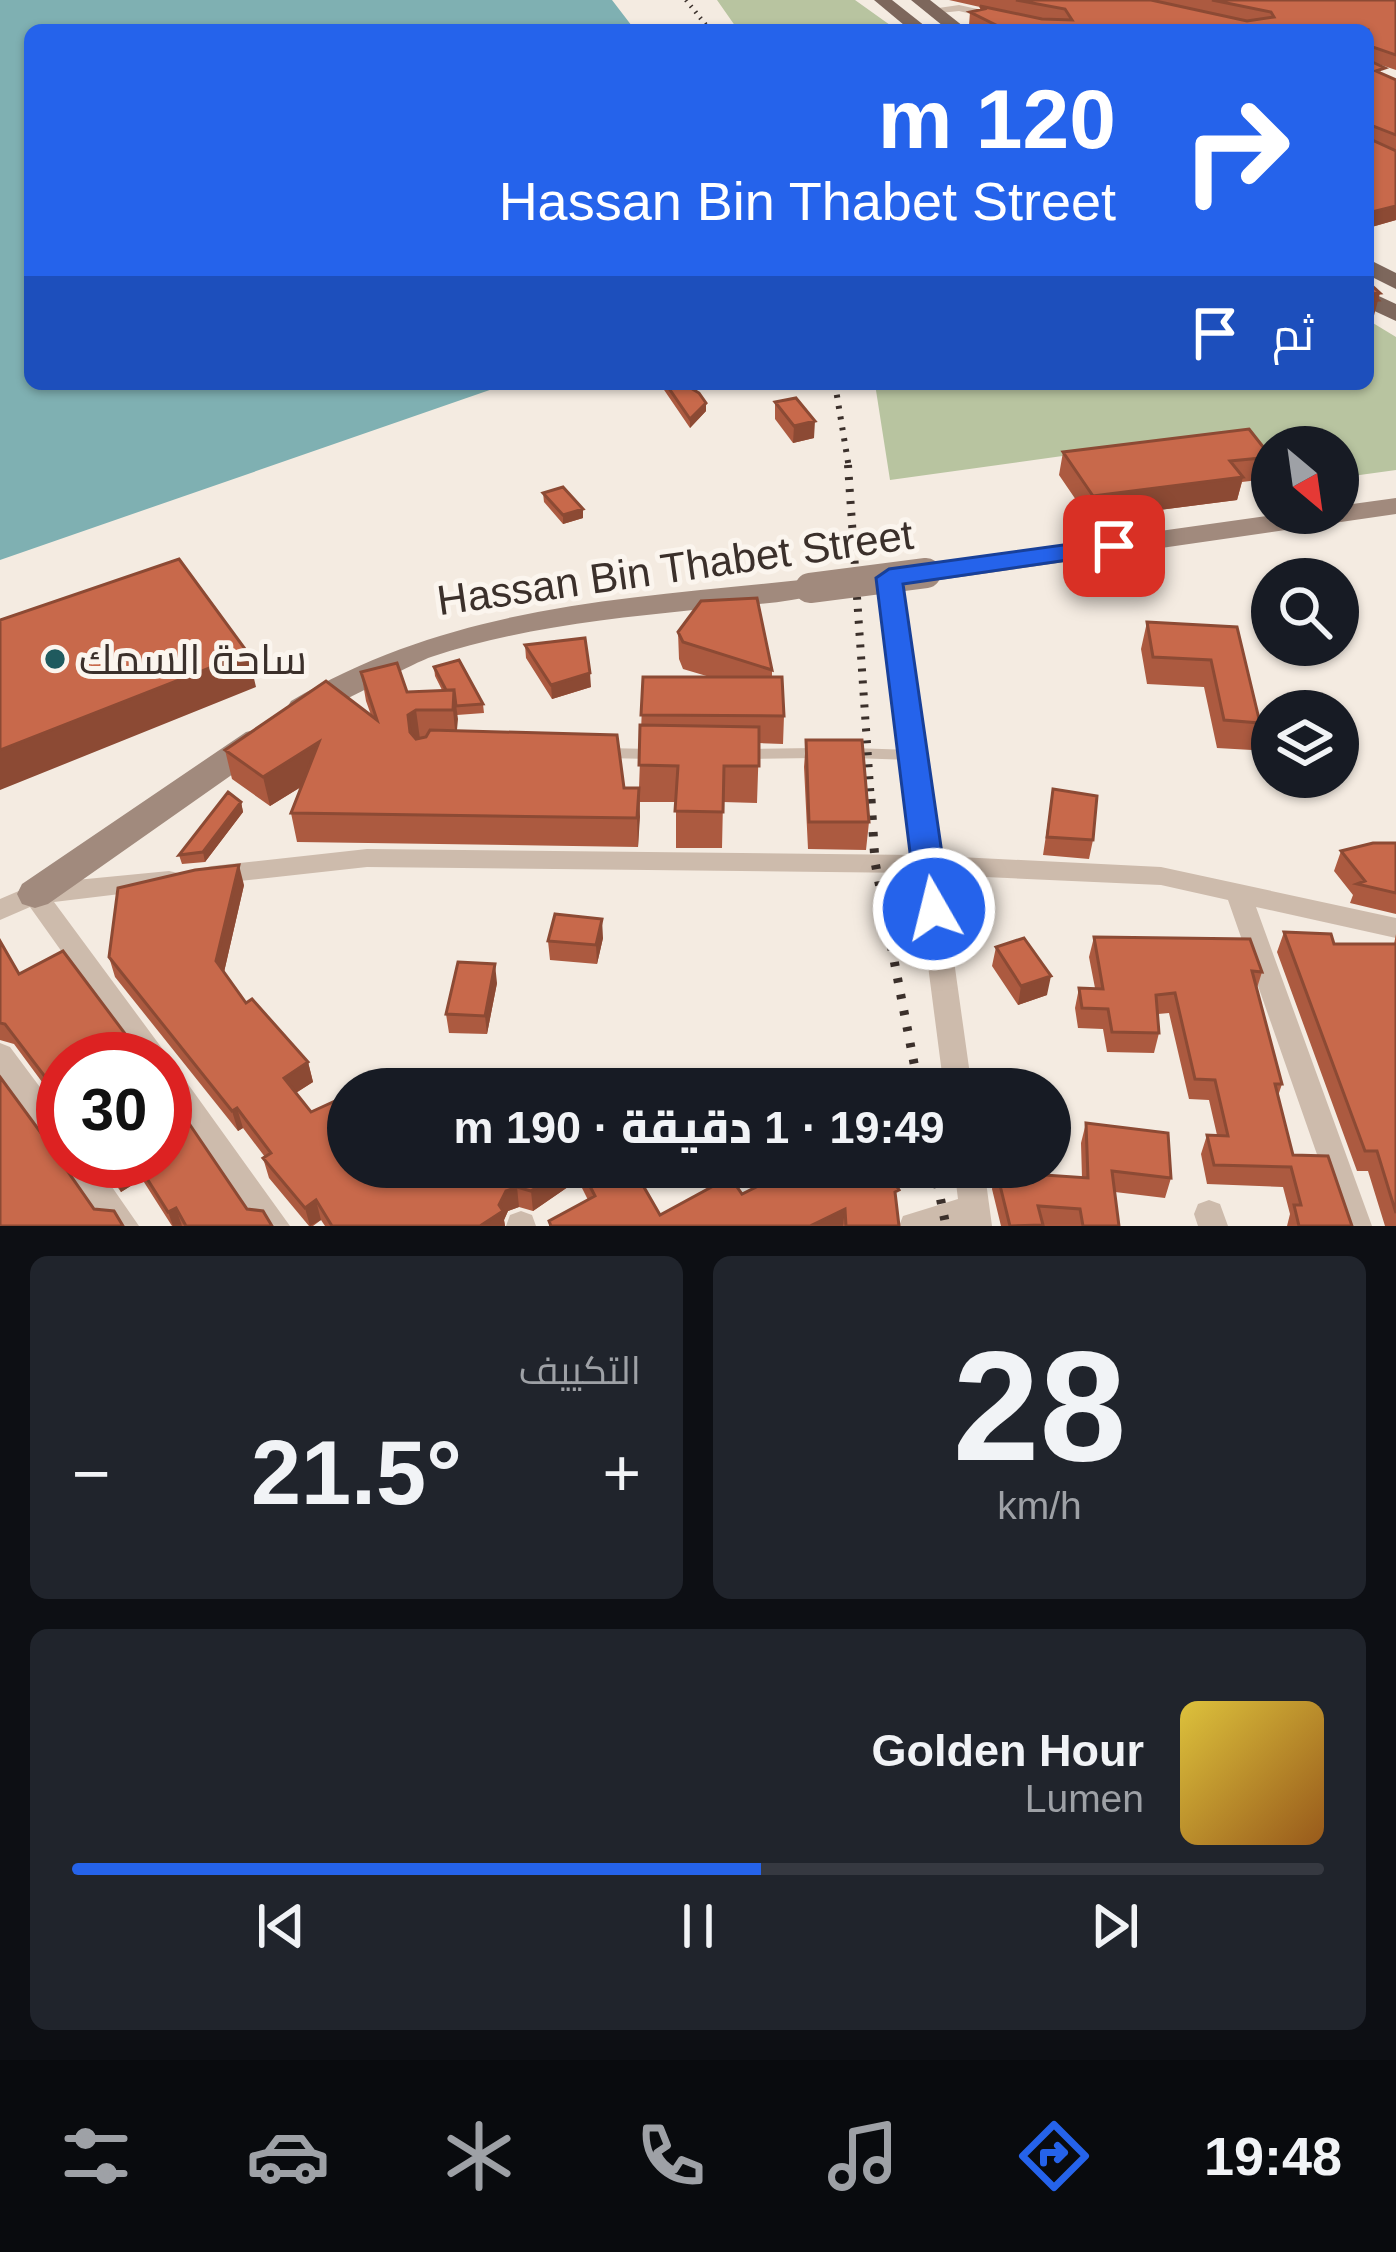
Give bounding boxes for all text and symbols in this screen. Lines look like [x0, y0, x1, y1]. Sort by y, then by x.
text: 120 m [878, 72, 1116, 166]
icon: right [1158, 72, 1314, 228]
text: Hassan Bin Thabet Street [499, 171, 1116, 231]
icon: arrive [1182, 300, 1248, 366]
text: ثم [1272, 309, 1314, 360]
north arrow [1251, 426, 1359, 534]
map controls [1251, 426, 1359, 798]
pin [1063, 495, 1165, 597]
street label: Hassan Bin Thabet Street [434, 511, 916, 624]
icon: arrive [1081, 513, 1147, 579]
button: search [1251, 558, 1359, 666]
place label: ساحة السمك [79, 636, 307, 683]
marker: ساحة السمك [42, 646, 68, 672]
button: layers [1251, 690, 1359, 798]
position arrow [871, 846, 997, 972]
speed limit sign: 30 [36, 1032, 192, 1188]
text: 19:49 · 1 دقيقة · 190 m [454, 1102, 944, 1153]
text: 28 [953, 1319, 1126, 1493]
text: التكييف [519, 1349, 641, 1392]
text: 21.5° [251, 1423, 462, 1523]
text: − [72, 1436, 111, 1510]
text: + [602, 1436, 641, 1510]
text: km/h [997, 1484, 1082, 1527]
text: Golden Hour [872, 1725, 1144, 1776]
text: Lumen [1025, 1777, 1144, 1820]
icon: previous [248, 1893, 314, 1959]
icon: pause [665, 1893, 731, 1959]
icon: next [1082, 1893, 1148, 1959]
icon: filters [54, 2114, 138, 2198]
icon: car [246, 2114, 330, 2198]
icon: climate [437, 2114, 521, 2198]
icon: phone [629, 2114, 713, 2198]
icon: music [821, 2114, 905, 2198]
icon: directions [1012, 2114, 1096, 2198]
text: 19:48 [1204, 2126, 1342, 2186]

